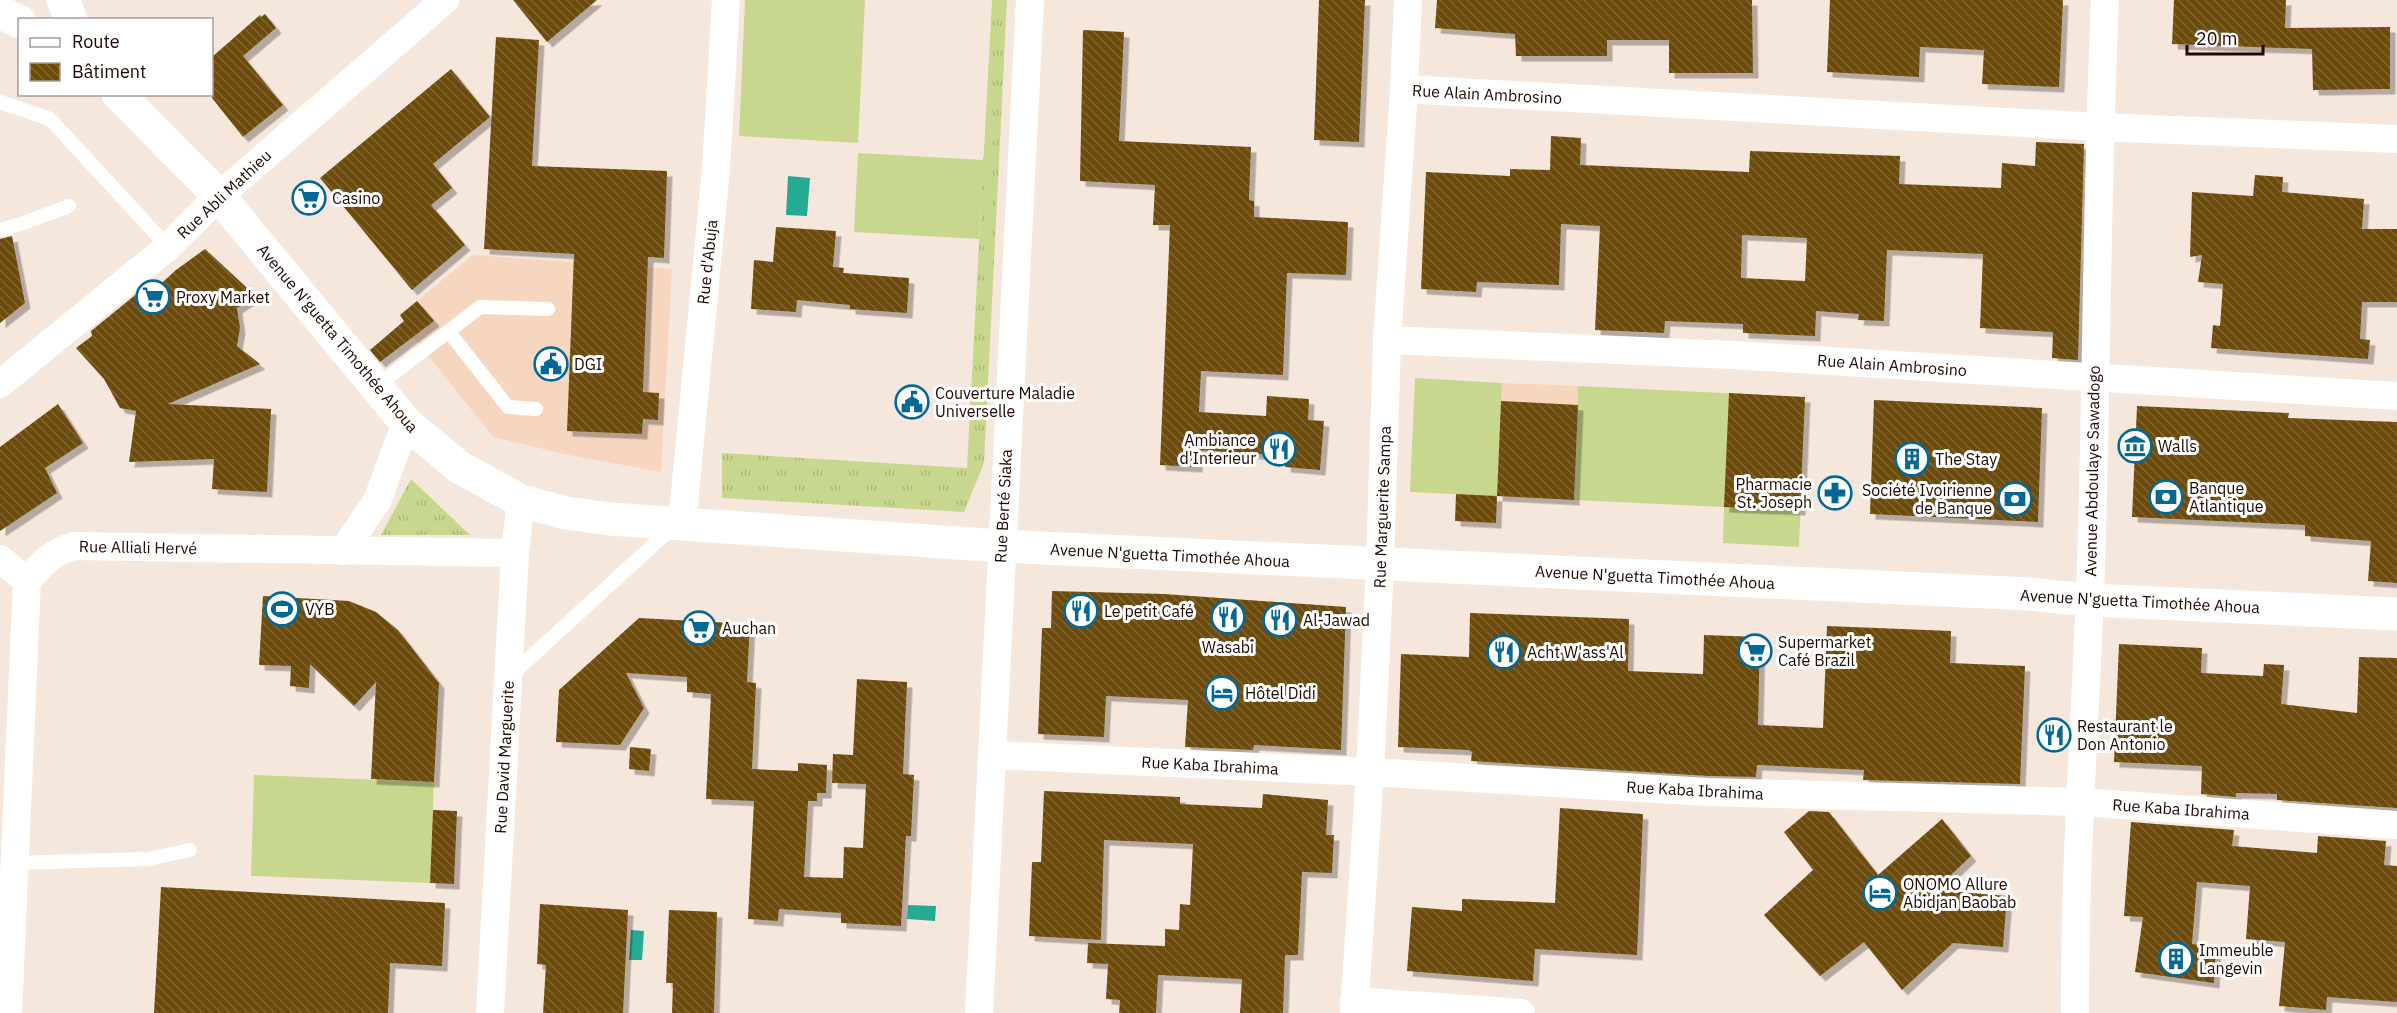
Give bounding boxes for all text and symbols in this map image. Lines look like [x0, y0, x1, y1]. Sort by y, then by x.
legend [18, 18, 213, 96]
scale bar [2187, 18, 2264, 56]
text: 20 m [2196, 27, 2238, 50]
text: Route [72, 30, 120, 53]
text: Bâtiment [72, 60, 146, 83]
street label: Rue Alain Ambrosino [1412, 80, 1562, 108]
street label: Rue Abli Mathieu [173, 145, 275, 243]
supermarket icon: Casino [291, 180, 327, 216]
place label: Casino [332, 188, 380, 208]
street label: Rue d'Abuja [693, 218, 721, 306]
street label: Avenue N'guetta Timothée Ahoua [253, 240, 423, 437]
supermarket icon: Proxy Market [135, 279, 171, 315]
place label: Proxy Market [176, 287, 270, 307]
public building icon: DGI [533, 346, 569, 382]
street label: Rue Alain Ambrosino [1816, 350, 1968, 380]
place label: DGI [574, 354, 602, 374]
street label: Avenue Abdoulaye Sawadogo [2080, 365, 2104, 577]
place label: Couverture Maladie Universelle [935, 383, 1075, 421]
public building icon: Couverture Maladie Universelle [894, 384, 930, 420]
street label: Rue Marguerite Sampa [1369, 425, 1395, 589]
museum icon: Walls [2117, 428, 2153, 464]
place label: Ambiance d'Interieur [1179, 430, 1256, 468]
restaurant icon: Ambiance d'Interieur [1261, 431, 1297, 467]
place label: Walls [2158, 436, 2197, 456]
building icon: The Stay [1894, 441, 1930, 477]
street label: Rue Berté Siaka [990, 448, 1016, 563]
place label: The Stay [1935, 449, 1997, 469]
place label: Pharmacie St. Joseph [1735, 474, 1812, 512]
pharmacy icon: Pharmacie St. Joseph [1817, 475, 1853, 511]
place label: Banque Atlantique [2189, 478, 2264, 516]
bank icon: Banque Atlantique [2148, 479, 2184, 515]
place label: Société Ivoirienne de Banque [1862, 480, 1992, 518]
bank icon: Société Ivoirienne de Banque [1997, 481, 2033, 517]
street label: Rue Alliali Hervé [79, 536, 197, 558]
street label: Avenue N'guetta Timothée Ahoua [1050, 539, 1291, 571]
street label: Avenue N'guetta Timothée Ahoua [1535, 561, 1776, 593]
street label: Avenue N'guetta Timothée Ahoua [2020, 585, 2261, 617]
sports icon: VYB [264, 591, 300, 627]
restaurant icon: Le petit Café [1063, 593, 1099, 629]
place label: VYB [305, 599, 335, 619]
restaurant icon: Wasabi [1210, 599, 1246, 635]
place label: Le petit Café [1104, 601, 1194, 621]
restaurant icon: Al-Jawad [1262, 602, 1298, 638]
supermarket icon: Auchan [681, 610, 717, 646]
place label: Al-Jawad [1303, 610, 1370, 630]
place label: Auchan [722, 618, 776, 638]
place label: Supermarket Café Brazil [1778, 632, 1871, 670]
supermarket icon: Supermarket Café Brazil [1737, 633, 1773, 669]
restaurant icon: Acht W'ass'Al [1486, 634, 1522, 670]
place label: Wasabi [1202, 637, 1254, 657]
place label: Acht W'ass'Al [1527, 642, 1624, 662]
hotel icon: Hôtel Didi [1204, 675, 1240, 711]
street label: Rue David Marguerite [490, 680, 518, 834]
place label: Hôtel Didi [1245, 683, 1316, 703]
place label: Restaurant le Don Antonio [2077, 716, 2173, 754]
restaurant icon: Restaurant le Don Antonio [2036, 717, 2072, 753]
street label: Rue Kaba Ibrahima [1141, 751, 1280, 779]
street label: Rue Kaba Ibrahima [1626, 776, 1765, 804]
street label: Rue Kaba Ibrahima [2112, 794, 2251, 824]
place label: ONOMO Allure Abidjan Baobab [1903, 874, 2016, 912]
hotel icon: ONOMO Allure Abidjan Baobab [1862, 875, 1898, 911]
place label: Immeuble Langevin [2199, 940, 2274, 978]
building icon: Immeuble Langevin [2158, 941, 2194, 977]

